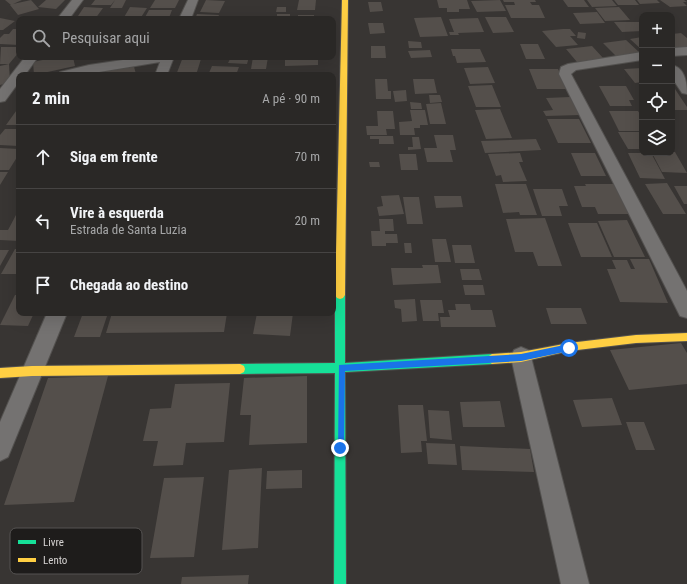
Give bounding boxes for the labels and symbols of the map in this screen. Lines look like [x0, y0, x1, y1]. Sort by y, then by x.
route start [560, 339, 578, 357]
route end [331, 439, 349, 457]
legend [10, 528, 142, 574]
text: Livre [43, 536, 64, 549]
text: Lento [43, 554, 68, 567]

